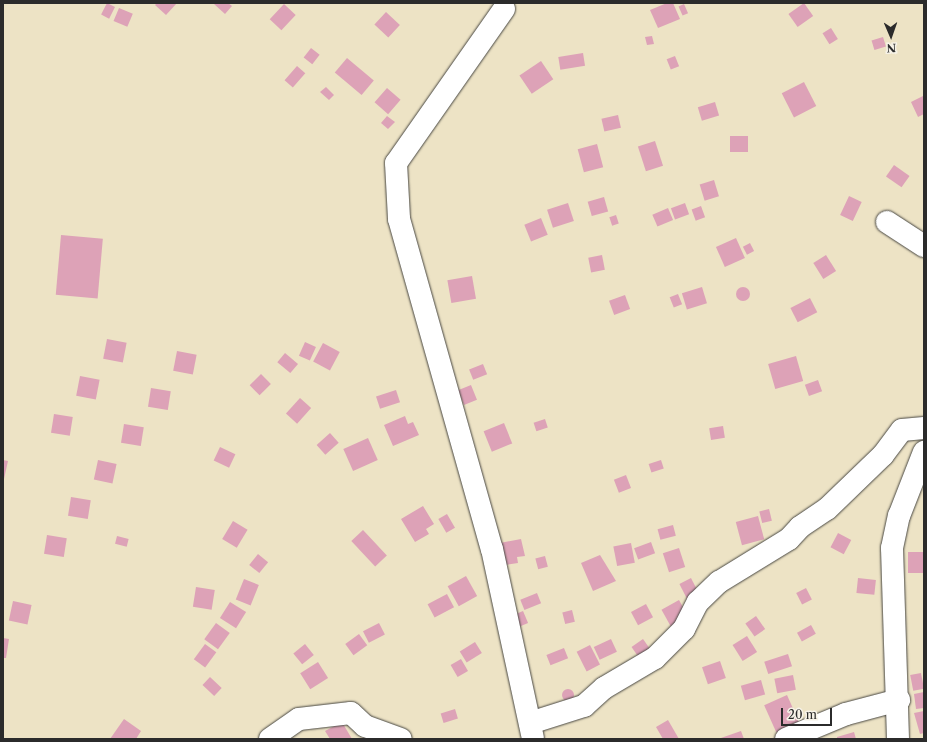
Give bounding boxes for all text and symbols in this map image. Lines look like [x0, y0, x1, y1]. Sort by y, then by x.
north arrow [871, 16, 911, 56]
text: N [886, 41, 896, 55]
scale bar [783, 700, 834, 726]
text: 20 m [788, 707, 817, 722]

